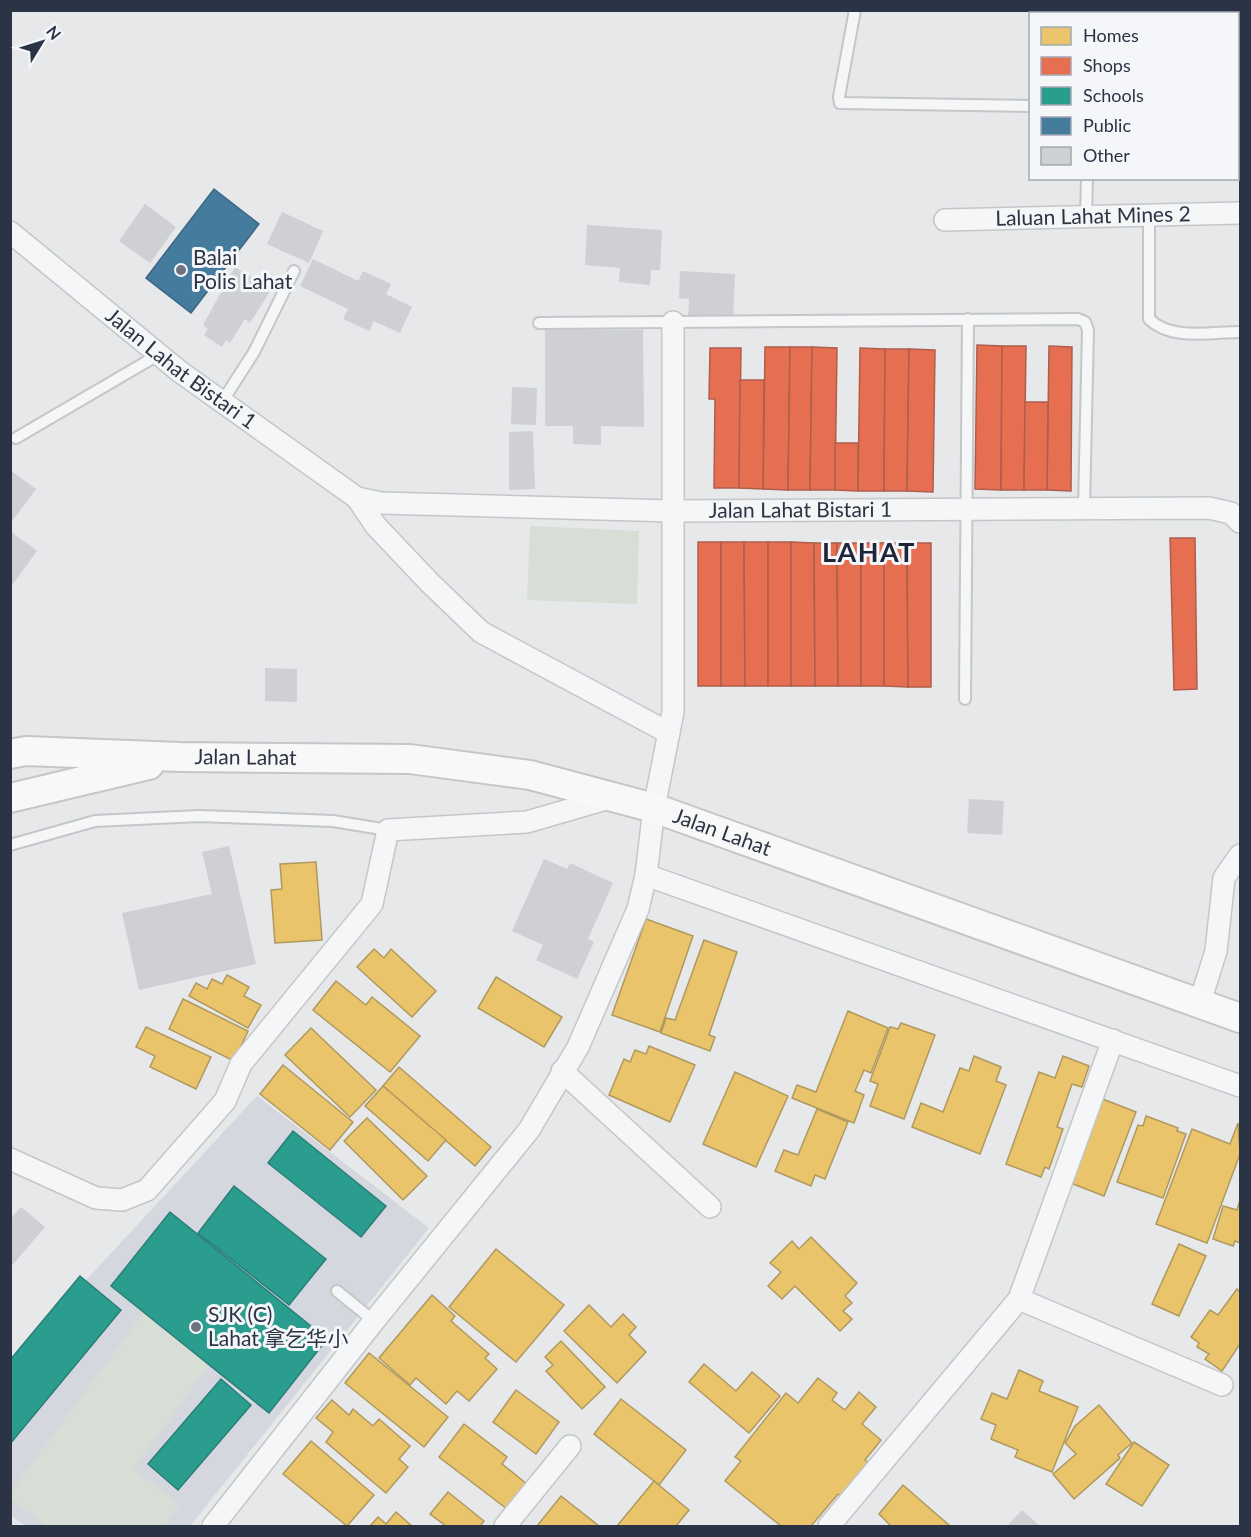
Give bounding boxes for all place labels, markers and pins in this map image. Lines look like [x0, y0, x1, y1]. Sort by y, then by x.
place label: Balai Polis Lahat [193, 244, 293, 293]
marker: Balai Polis Lahat [174, 263, 188, 277]
place label: SJK (C) Lahat 拿乞华小 [208, 1301, 348, 1350]
marker: SJK (C) Lahat 拿乞华小 [189, 1320, 203, 1334]

